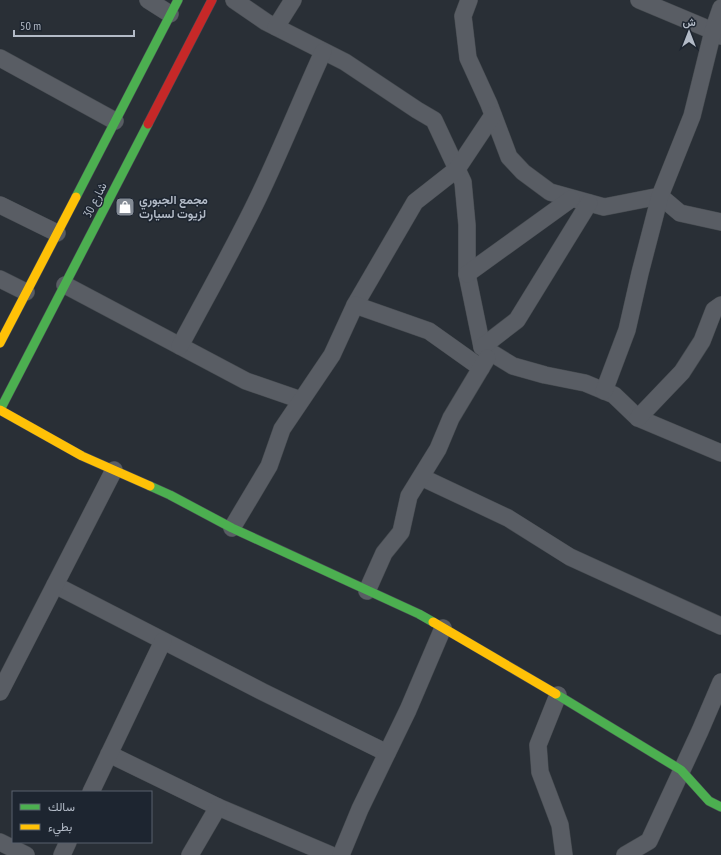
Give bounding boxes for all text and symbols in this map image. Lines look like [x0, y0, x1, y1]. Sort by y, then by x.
scale bar [14, 12, 134, 38]
north arrow [669, 12, 709, 52]
text: ش [682, 15, 696, 29]
text: 50 m [20, 18, 41, 33]
street label: شارع 30 [79, 180, 112, 221]
place label: مجمع الجبوري لزيوت لسيارت [139, 192, 208, 222]
shop icon: مجمع الجبوري لزيوت لسيارت [114, 196, 136, 218]
legend [12, 791, 152, 843]
text: سالك [48, 799, 75, 814]
text: بطيء [48, 819, 72, 837]

